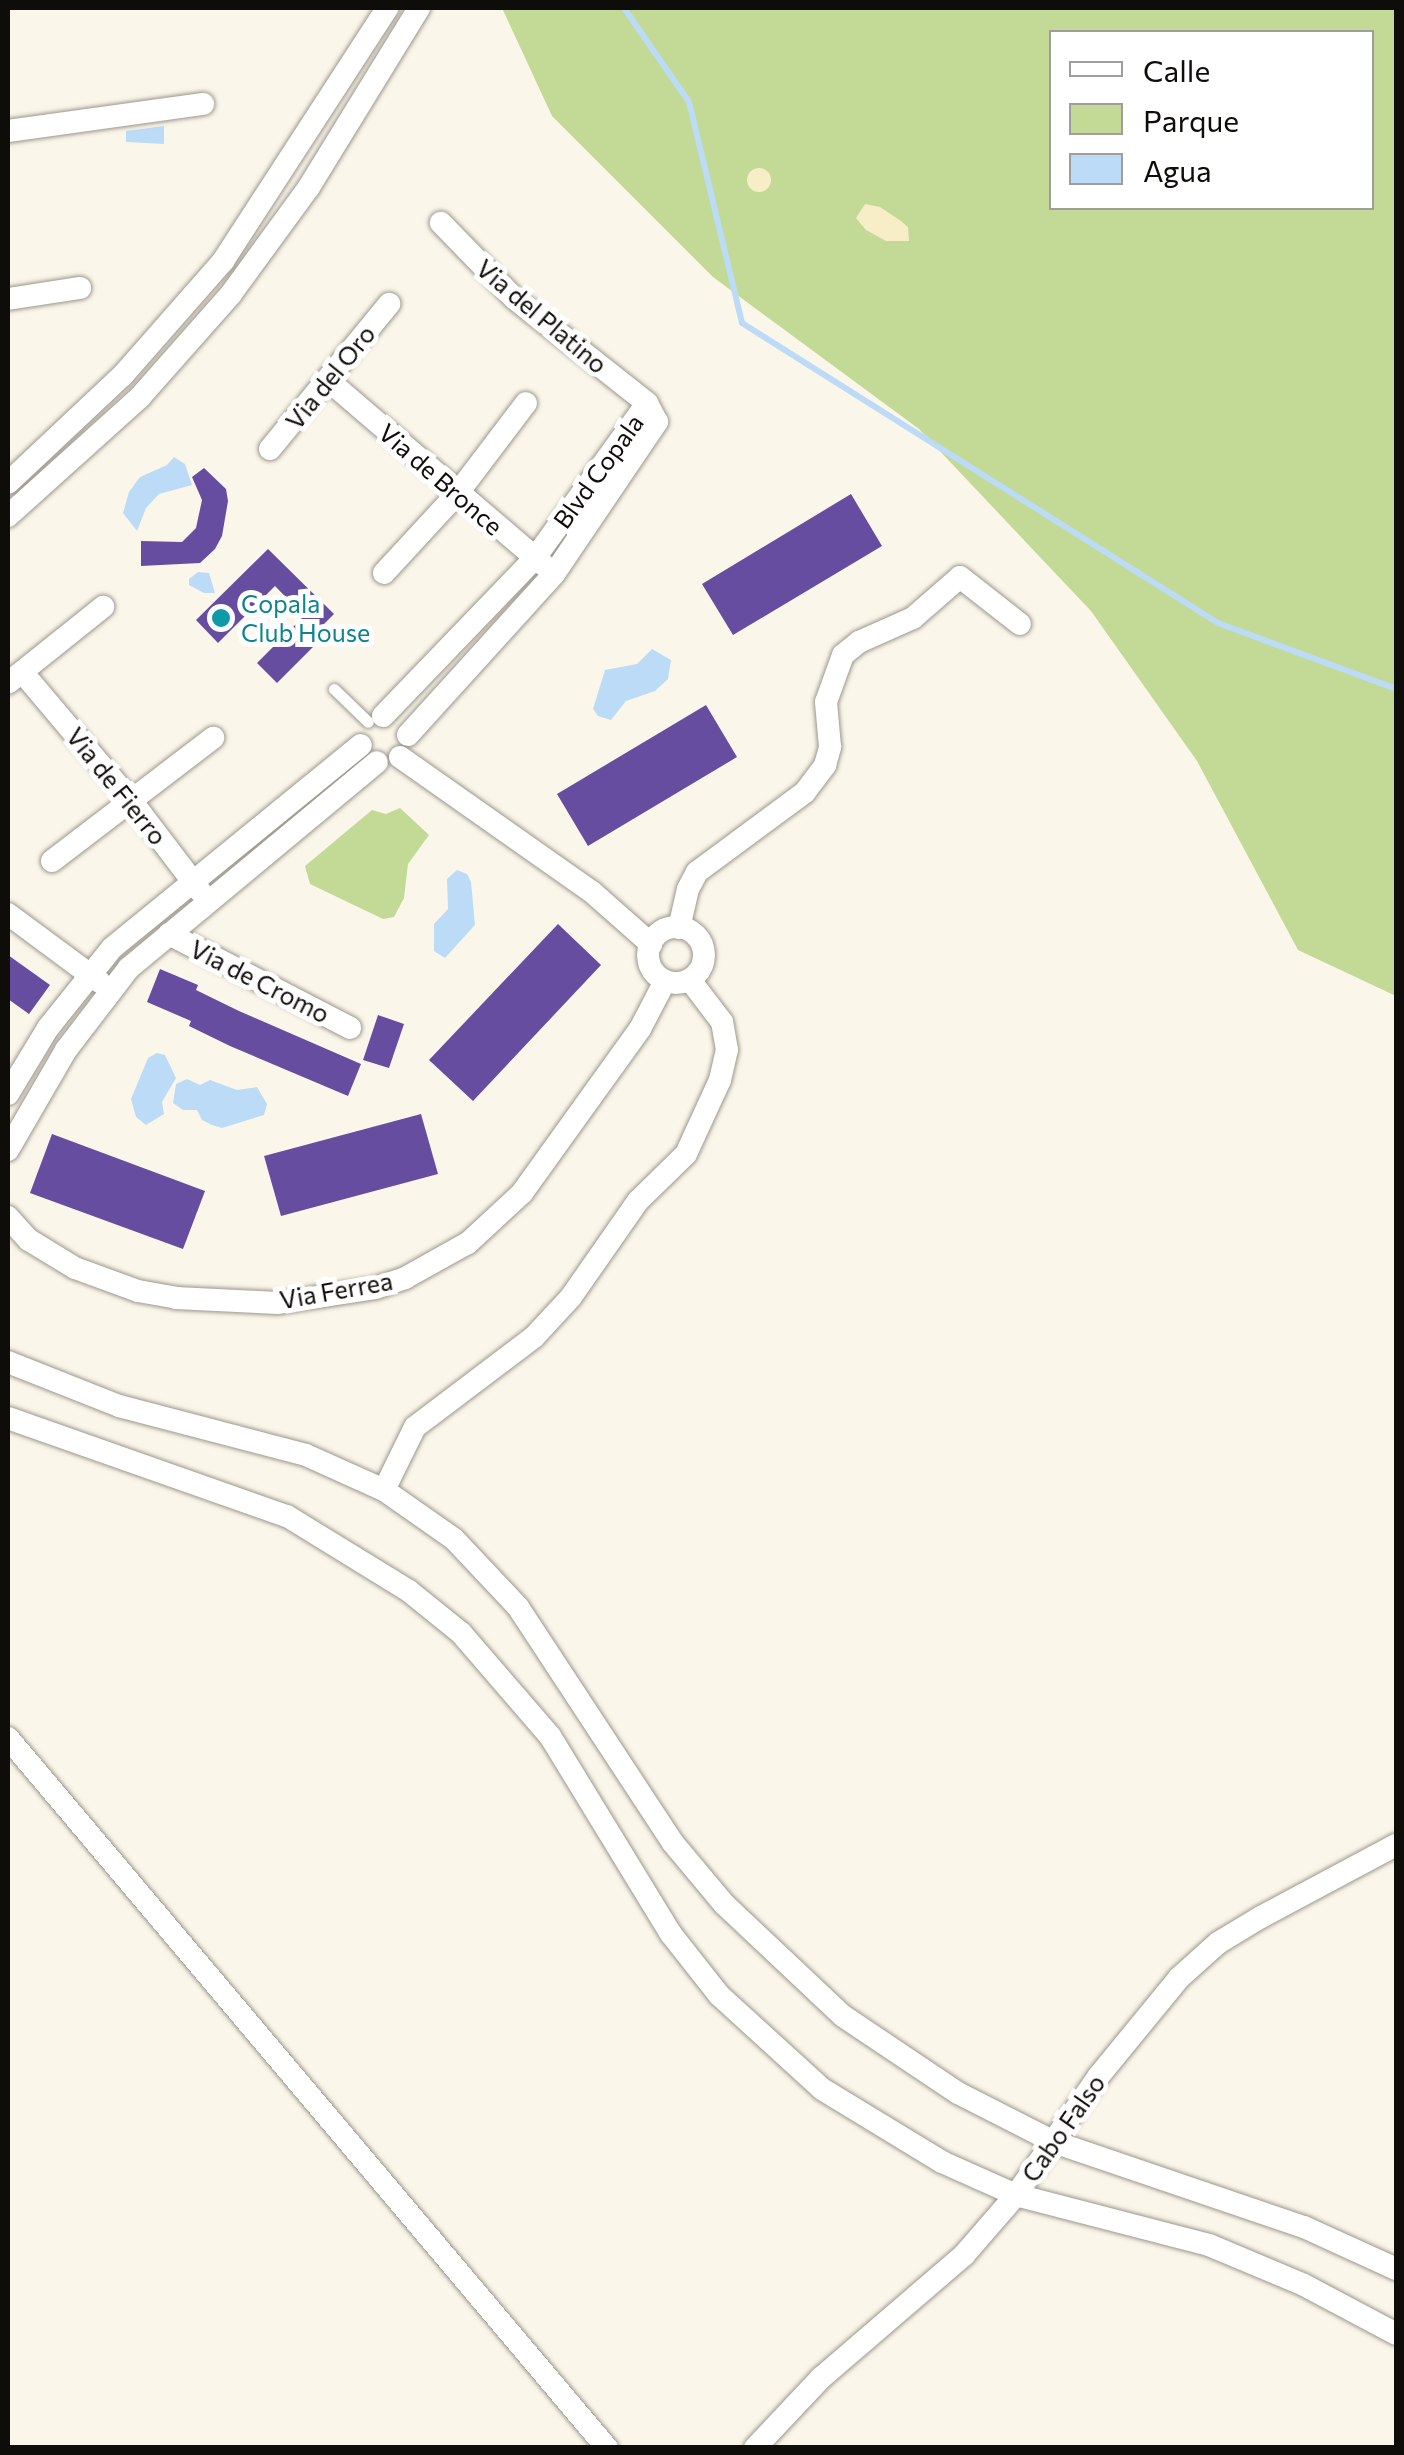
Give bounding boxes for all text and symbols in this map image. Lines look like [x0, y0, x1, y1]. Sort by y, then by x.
legend [1049, 30, 1374, 210]
text: Calle [1143, 51, 1210, 88]
text: Parque [1143, 101, 1239, 138]
text: Agua [1143, 151, 1212, 188]
street label: Via del Platino [471, 253, 613, 379]
street label: Via del Oro [279, 319, 381, 435]
street label: Blvd Copala [547, 408, 649, 534]
street label: Via de Bronce [373, 417, 509, 541]
place label: Copala Club House [241, 589, 370, 648]
marker: Copala Club House [210, 607, 232, 629]
street label: Via de Fierro [61, 721, 173, 851]
street label: Via de Cromo [185, 933, 335, 1029]
street label: Via Ferrea [277, 1265, 395, 1315]
street label: Cabo Falso [1015, 2068, 1111, 2188]

